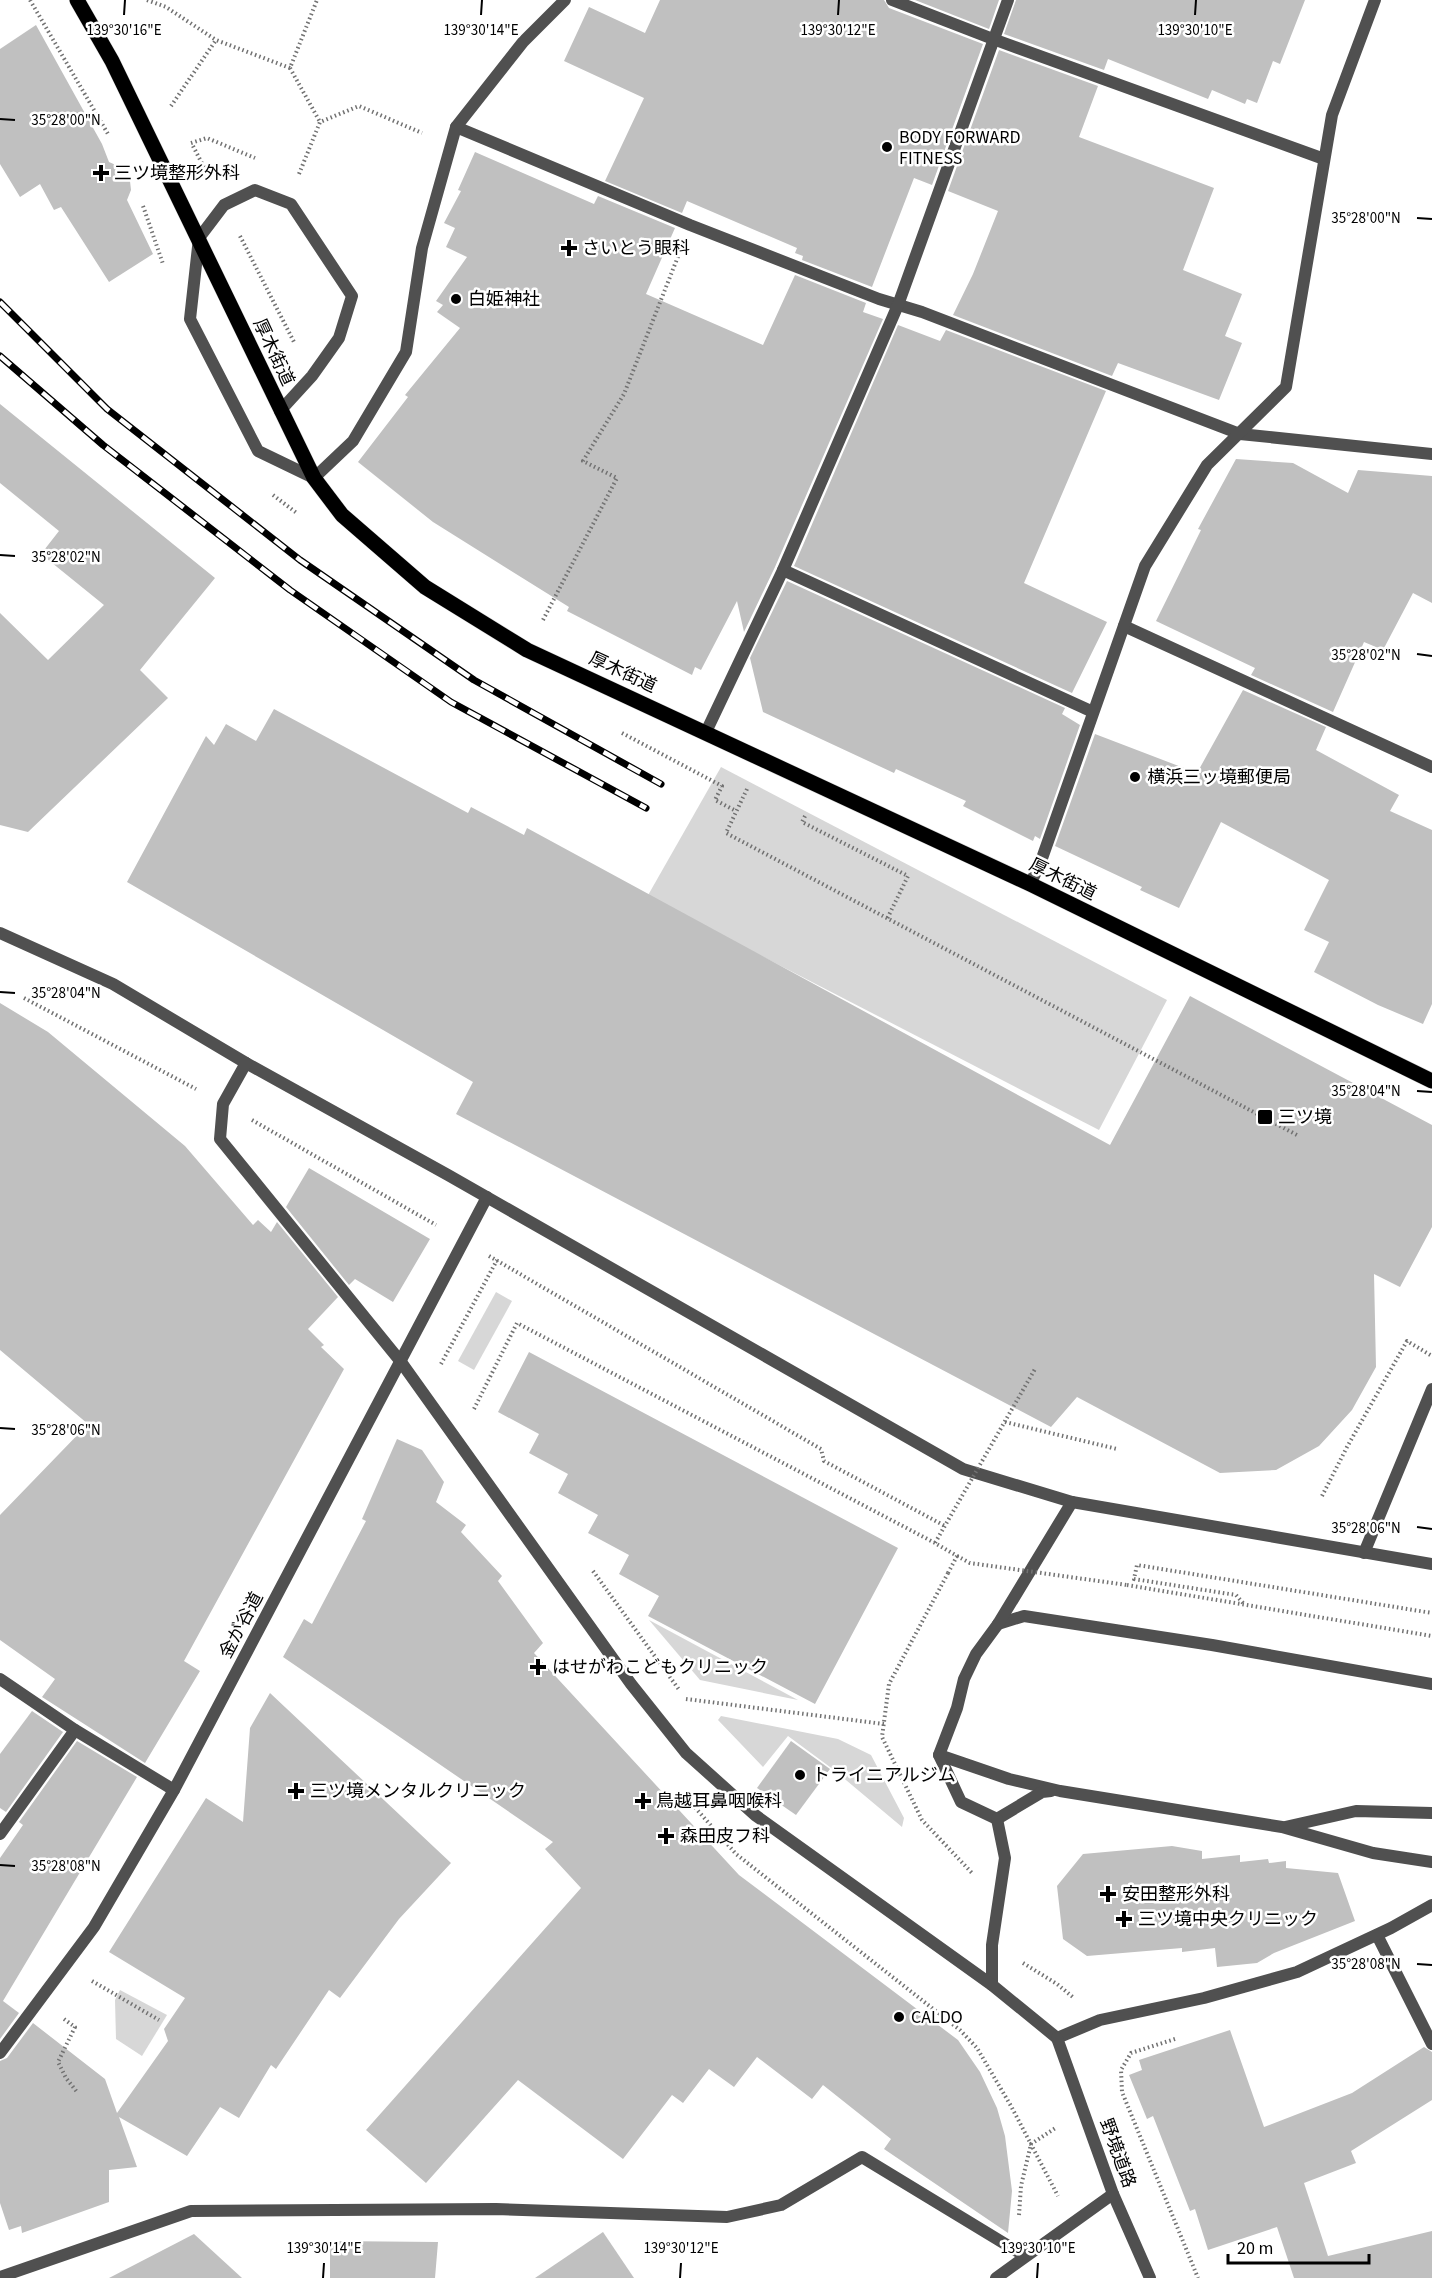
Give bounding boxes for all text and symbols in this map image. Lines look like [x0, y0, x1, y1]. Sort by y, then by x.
text: 139°30'16"E [86, 20, 162, 41]
text: 139°30'14"E [443, 20, 519, 41]
text: 139°30'12"E [800, 20, 876, 41]
text: 139°30'10"E [1157, 20, 1233, 41]
text: 35°28'00"N [31, 110, 101, 131]
place label: BODY FORWARD FITNESS [899, 125, 1021, 171]
marker: BODY FORWARD FITNESS [880, 140, 894, 154]
place label: 三ツ境整形外科 [114, 161, 240, 186]
marker: 三ツ境整形外科 [92, 164, 110, 182]
text: 35°28'00"N [1331, 208, 1401, 229]
place label: さいとう眼科 [582, 236, 690, 261]
marker: さいとう眼科 [560, 239, 578, 257]
place label: 白姫神社 [468, 287, 540, 312]
marker: 白姫神社 [449, 292, 463, 306]
street label: 厚木街道 [247, 314, 300, 390]
text: 35°28'02"N [31, 547, 101, 568]
text: 35°28'02"N [1331, 645, 1401, 666]
street label: 厚木街道 [585, 646, 661, 699]
place label: 横浜三ッ境郵便局 [1147, 765, 1291, 790]
marker: 横浜三ッ境郵便局 [1128, 770, 1142, 784]
street label: 厚木街道 [1025, 852, 1101, 906]
text: 35°28'04"N [31, 983, 101, 1004]
text: 35°28'04"N [1331, 1081, 1401, 1102]
place label: 三ツ境 [1278, 1105, 1332, 1130]
marker: 三ツ境 [1256, 1108, 1274, 1126]
text: 35°28'06"N [31, 1420, 101, 1441]
text: 35°28'06"N [1331, 1518, 1401, 1539]
street label: 金が谷道 [214, 1588, 269, 1663]
place label: はせがわこどもクリニック [552, 1655, 768, 1680]
marker: はせがわこどもクリニック [529, 1658, 547, 1676]
place label: トライニアルジム [812, 1763, 956, 1788]
marker: トライニアルジム [793, 1768, 807, 1782]
place label: 三ツ境メンタルクリニック [310, 1779, 526, 1804]
marker: 三ツ境メンタルクリニック [287, 1782, 305, 1800]
place label: 鳥越耳鼻咽喉科 [656, 1789, 782, 1814]
marker: 鳥越耳鼻咽喉科 [634, 1792, 652, 1810]
place label: 森田皮フ科 [680, 1824, 770, 1849]
marker: 森田皮フ科 [657, 1827, 675, 1845]
text: 35°28'08"N [31, 1856, 101, 1877]
place label: 安田整形外科 [1122, 1882, 1230, 1907]
marker: 安田整形外科 [1099, 1885, 1117, 1903]
place label: 三ツ境中央クリニック [1138, 1907, 1318, 1932]
marker: 三ツ境中央クリニック [1115, 1910, 1133, 1928]
text: 35°28'08"N [1331, 1954, 1401, 1975]
place label: CALDO [911, 2005, 963, 2030]
marker: CALDO [892, 2010, 906, 2024]
street label: 野境道路 [1093, 2115, 1142, 2191]
scale bar [1228, 2227, 1369, 2265]
text: 20 m [1237, 2236, 1273, 2261]
text: 139°30'14"E [286, 2238, 362, 2259]
text: 139°30'12"E [643, 2238, 719, 2259]
text: 139°30'10"E [1000, 2238, 1076, 2259]

